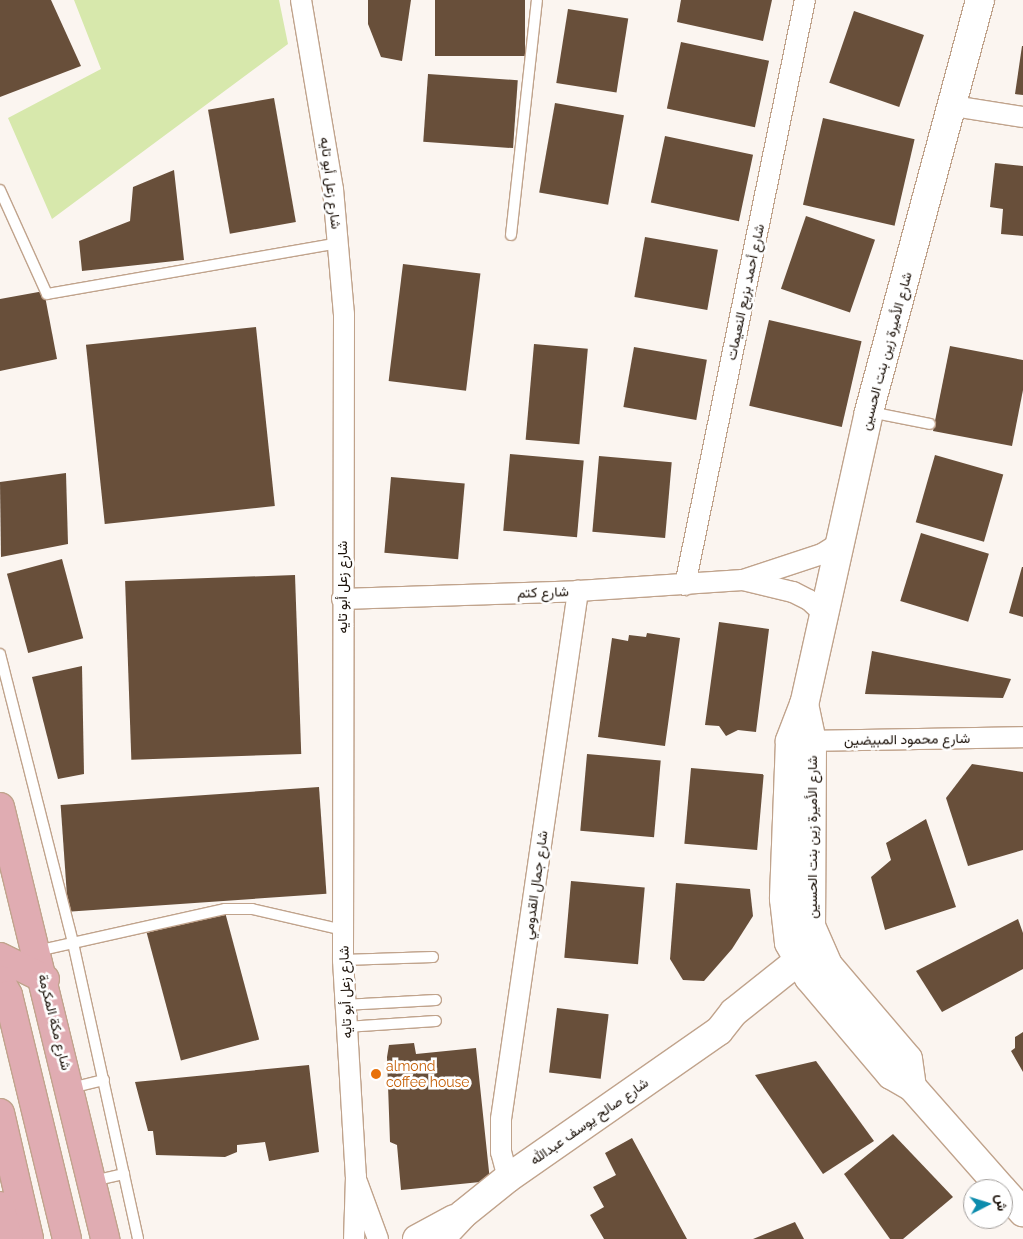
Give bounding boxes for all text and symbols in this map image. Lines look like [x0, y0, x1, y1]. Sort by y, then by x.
street label: شارع زعل أبو تايه [317, 136, 345, 230]
street label: شارع أحمد بزيع النعيمات [722, 222, 768, 362]
street label: شارع الأميرة زين بنت الحسين [857, 270, 915, 432]
street label: شارع زعل أبو تايه [334, 541, 350, 633]
street label: شارع كتم [517, 583, 569, 601]
street label: شارع محمود المبيضين [844, 730, 970, 748]
street label: شارع الأميرة زين بنت الحسين [804, 755, 820, 919]
street label: شارع جمال القدومي [519, 829, 551, 941]
street label: شارع زعل أبو تايه [335, 945, 355, 1039]
street label: شارع مكة المكرمة [35, 972, 75, 1072]
place label: almond coffee house [386, 1058, 470, 1090]
marker: almond coffee house [370, 1068, 382, 1080]
street label: شارع صالح يوسف عبدالله [527, 1074, 651, 1168]
north arrow [963, 1179, 1013, 1229]
text: ش [993, 1194, 1011, 1212]

